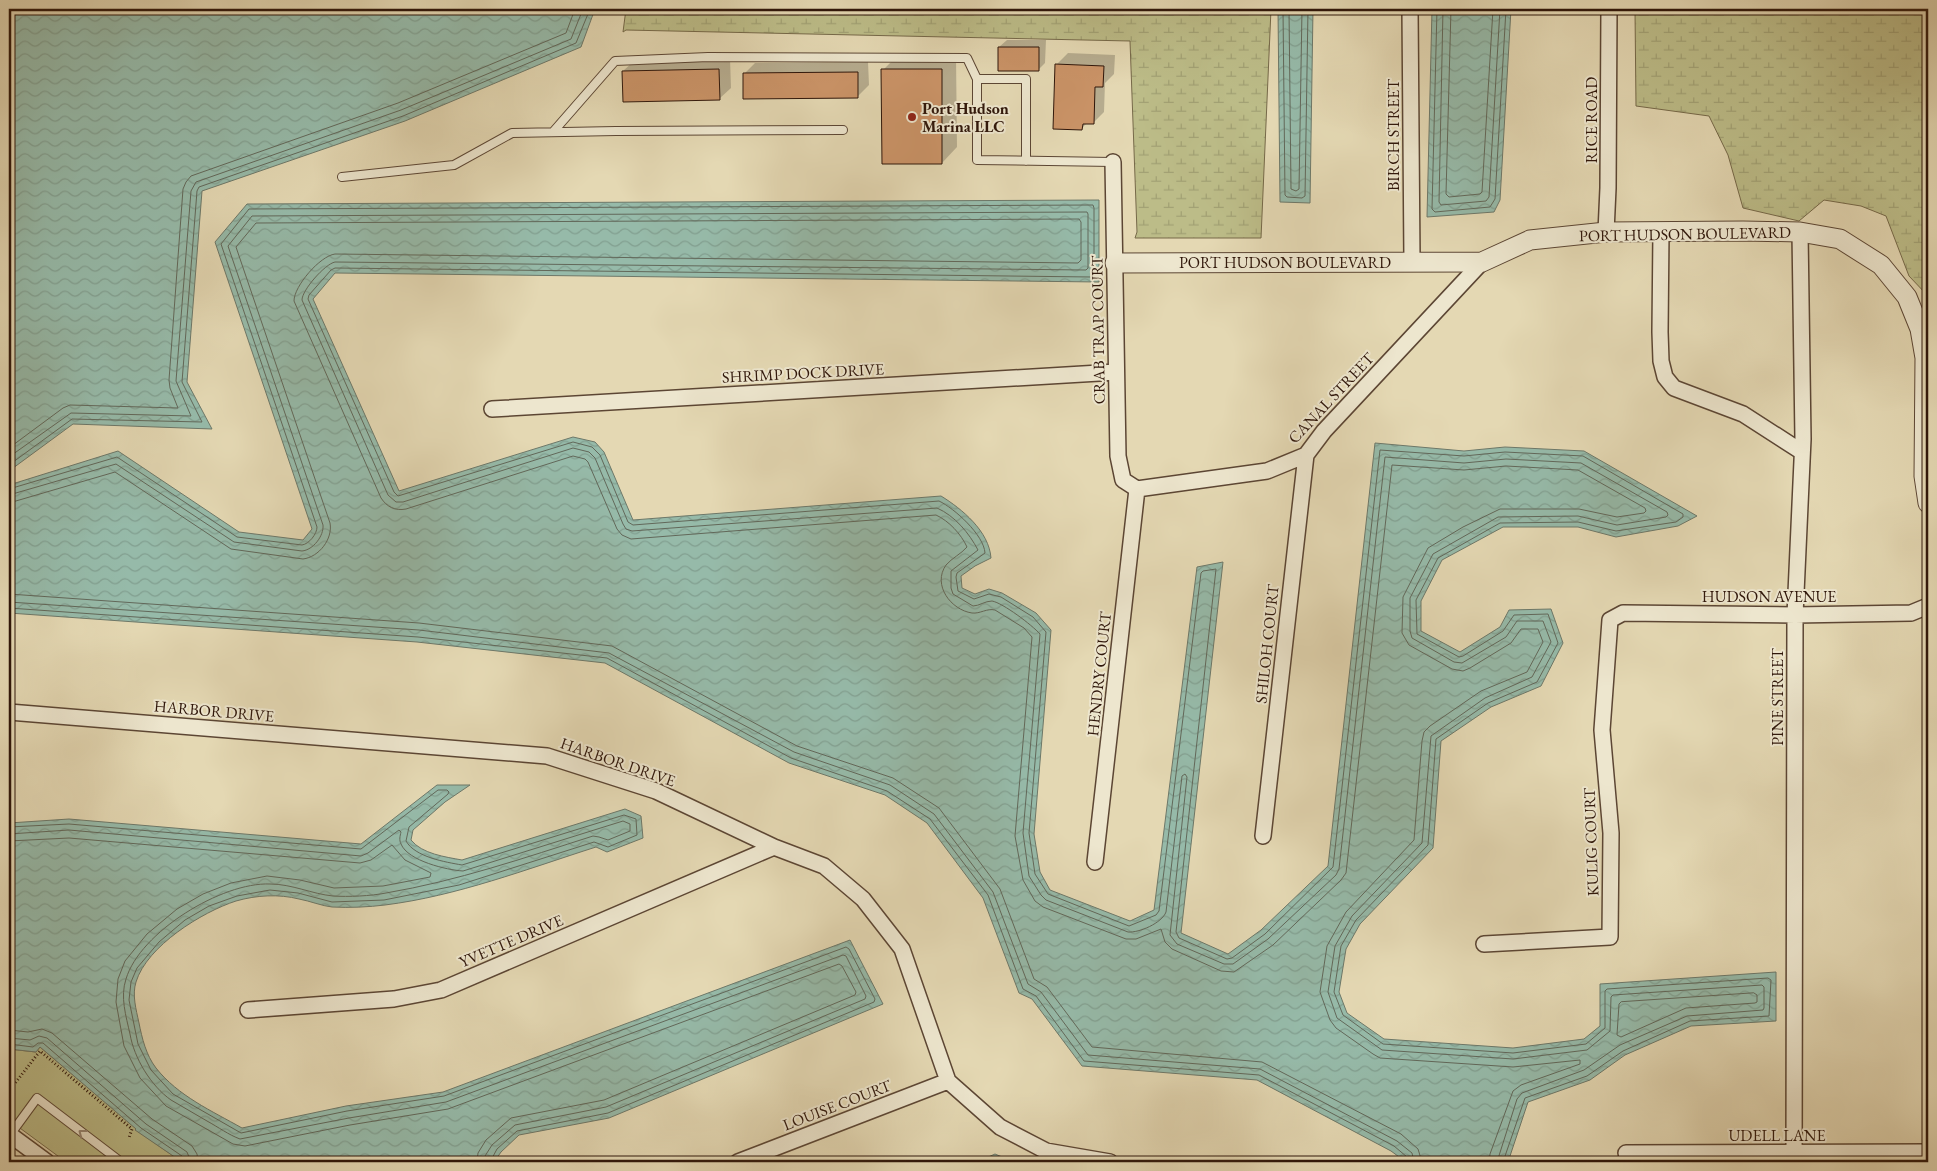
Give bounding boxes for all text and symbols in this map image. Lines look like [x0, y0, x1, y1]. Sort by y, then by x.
street label: RICE ROAD [1581, 77, 1602, 163]
street label: BIRCH STREET [1383, 79, 1404, 191]
place label: Port Hudson Marina LLC [922, 98, 1009, 137]
marker: Port Hudson Marina LLC [906, 111, 918, 123]
street label: PORT HUDSON BOULEVARD [1579, 222, 1791, 246]
street label: PORT HUDSON BOULEVARD [1179, 252, 1391, 273]
street label: CRAB TRAP COURT [1086, 255, 1110, 405]
street label: CANAL STREET [1283, 348, 1379, 448]
street label: SHRIMP DOCK DRIVE [721, 358, 885, 388]
street label: SHILOH COURT [1250, 583, 1284, 705]
street label: HUDSON AVENUE [1702, 586, 1836, 607]
street label: HENDRY COURT [1082, 610, 1116, 737]
street label: PINE STREET [1767, 648, 1788, 746]
street label: HARBOR DRIVE [153, 695, 275, 727]
street label: HARBOR DRIVE [558, 732, 678, 792]
street label: KULIG COURT [1579, 787, 1603, 896]
street label: YVETTE DRIVE [456, 910, 566, 972]
street label: LOUISE COURT [780, 1075, 894, 1135]
street label: UDELL LANE [1729, 1125, 1825, 1146]
one-way arrow [79, 1130, 88, 1138]

